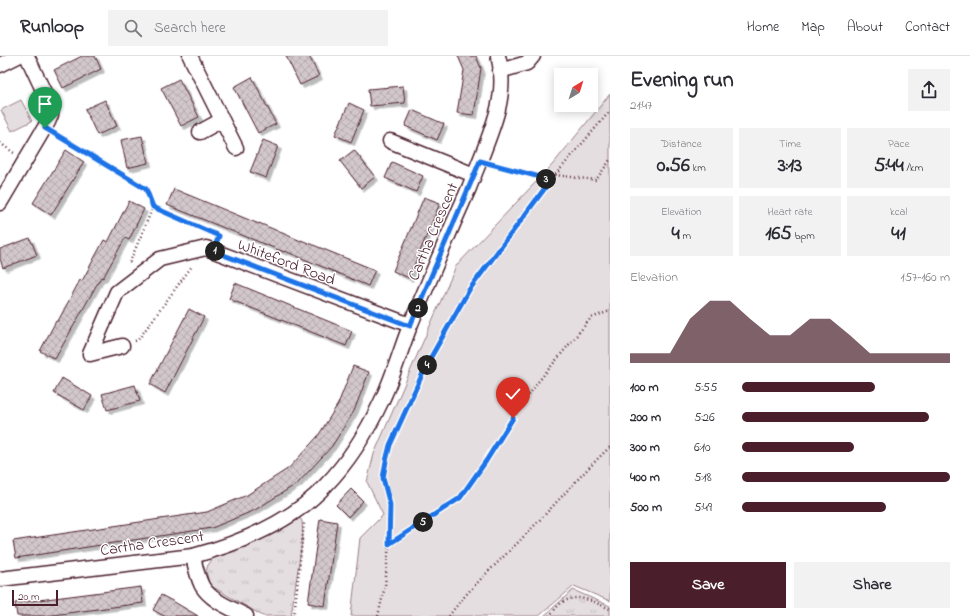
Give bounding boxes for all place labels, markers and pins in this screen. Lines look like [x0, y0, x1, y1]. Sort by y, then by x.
pin [28, 87, 62, 128]
pin: 3 [536, 169, 556, 189]
pin: 1 [205, 241, 225, 261]
pin: 2 [408, 298, 428, 318]
pin: 4 [417, 355, 437, 375]
pin [496, 377, 530, 418]
pin: 5 [413, 512, 433, 532]

